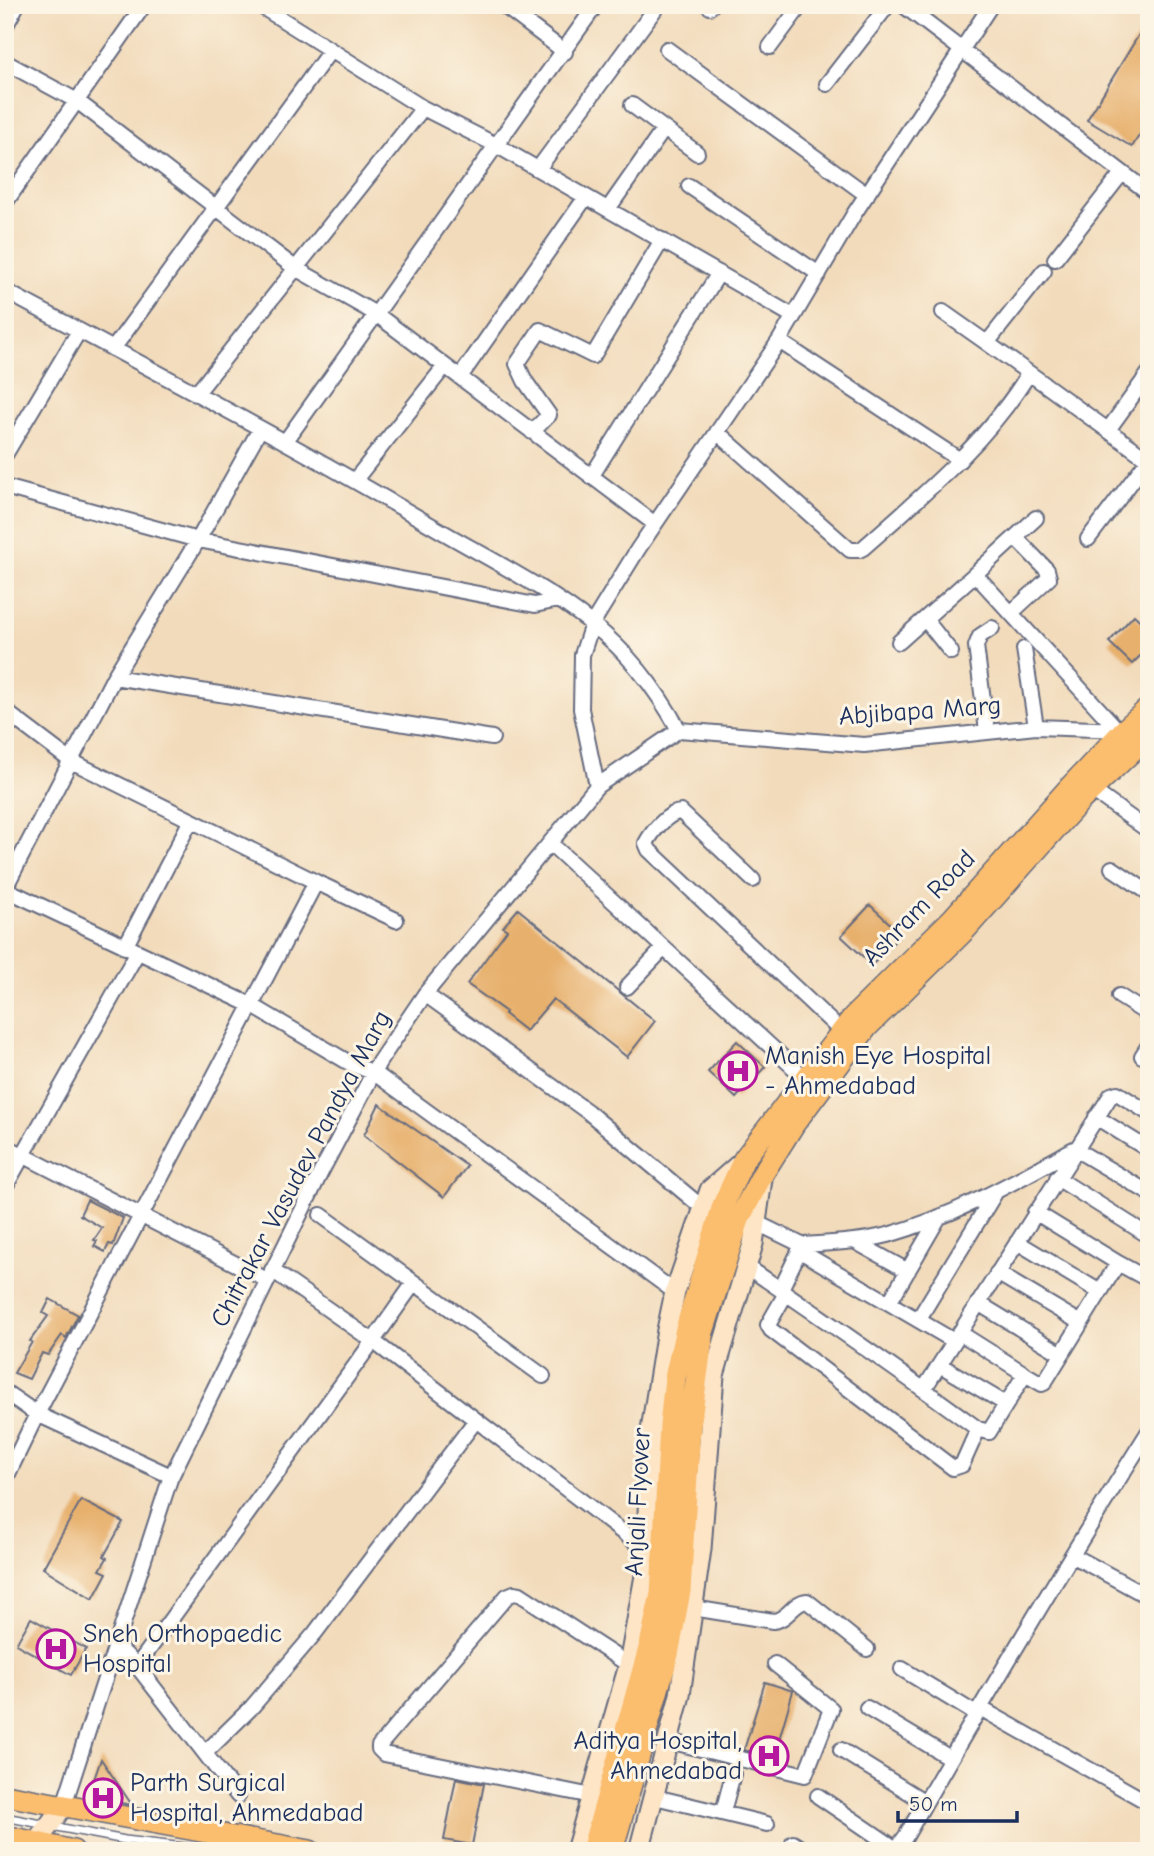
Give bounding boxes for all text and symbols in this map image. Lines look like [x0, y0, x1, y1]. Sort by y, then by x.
street label: Abjibapa Marg [838, 690, 1002, 732]
street label: Ashram Road [856, 844, 982, 972]
street label: Chitrakar Vasudev Pandya Marg [205, 1006, 397, 1332]
place label: Manish Eye Hospital - Ahmedabad [765, 1041, 991, 1101]
hospital icon: Manish Eye Hospital - Ahmedabad [717, 1050, 759, 1092]
street label: Anjali Flyover [619, 1426, 657, 1577]
place label: Sneh Orthopaedic Hospital [83, 1619, 282, 1679]
hospital icon: Sneh Orthopaedic Hospital [35, 1628, 77, 1670]
place label: Aditya Hospital, Ahmedabad [573, 1726, 742, 1786]
hospital icon: Aditya Hospital, Ahmedabad [748, 1735, 790, 1777]
place label: Parth Surgical Hospital, Ahmedabad [130, 1768, 364, 1828]
hospital icon: Parth Surgical Hospital, Ahmedabad [82, 1777, 124, 1819]
scale bar [898, 1779, 1018, 1823]
text: 50 m [909, 1792, 958, 1816]

